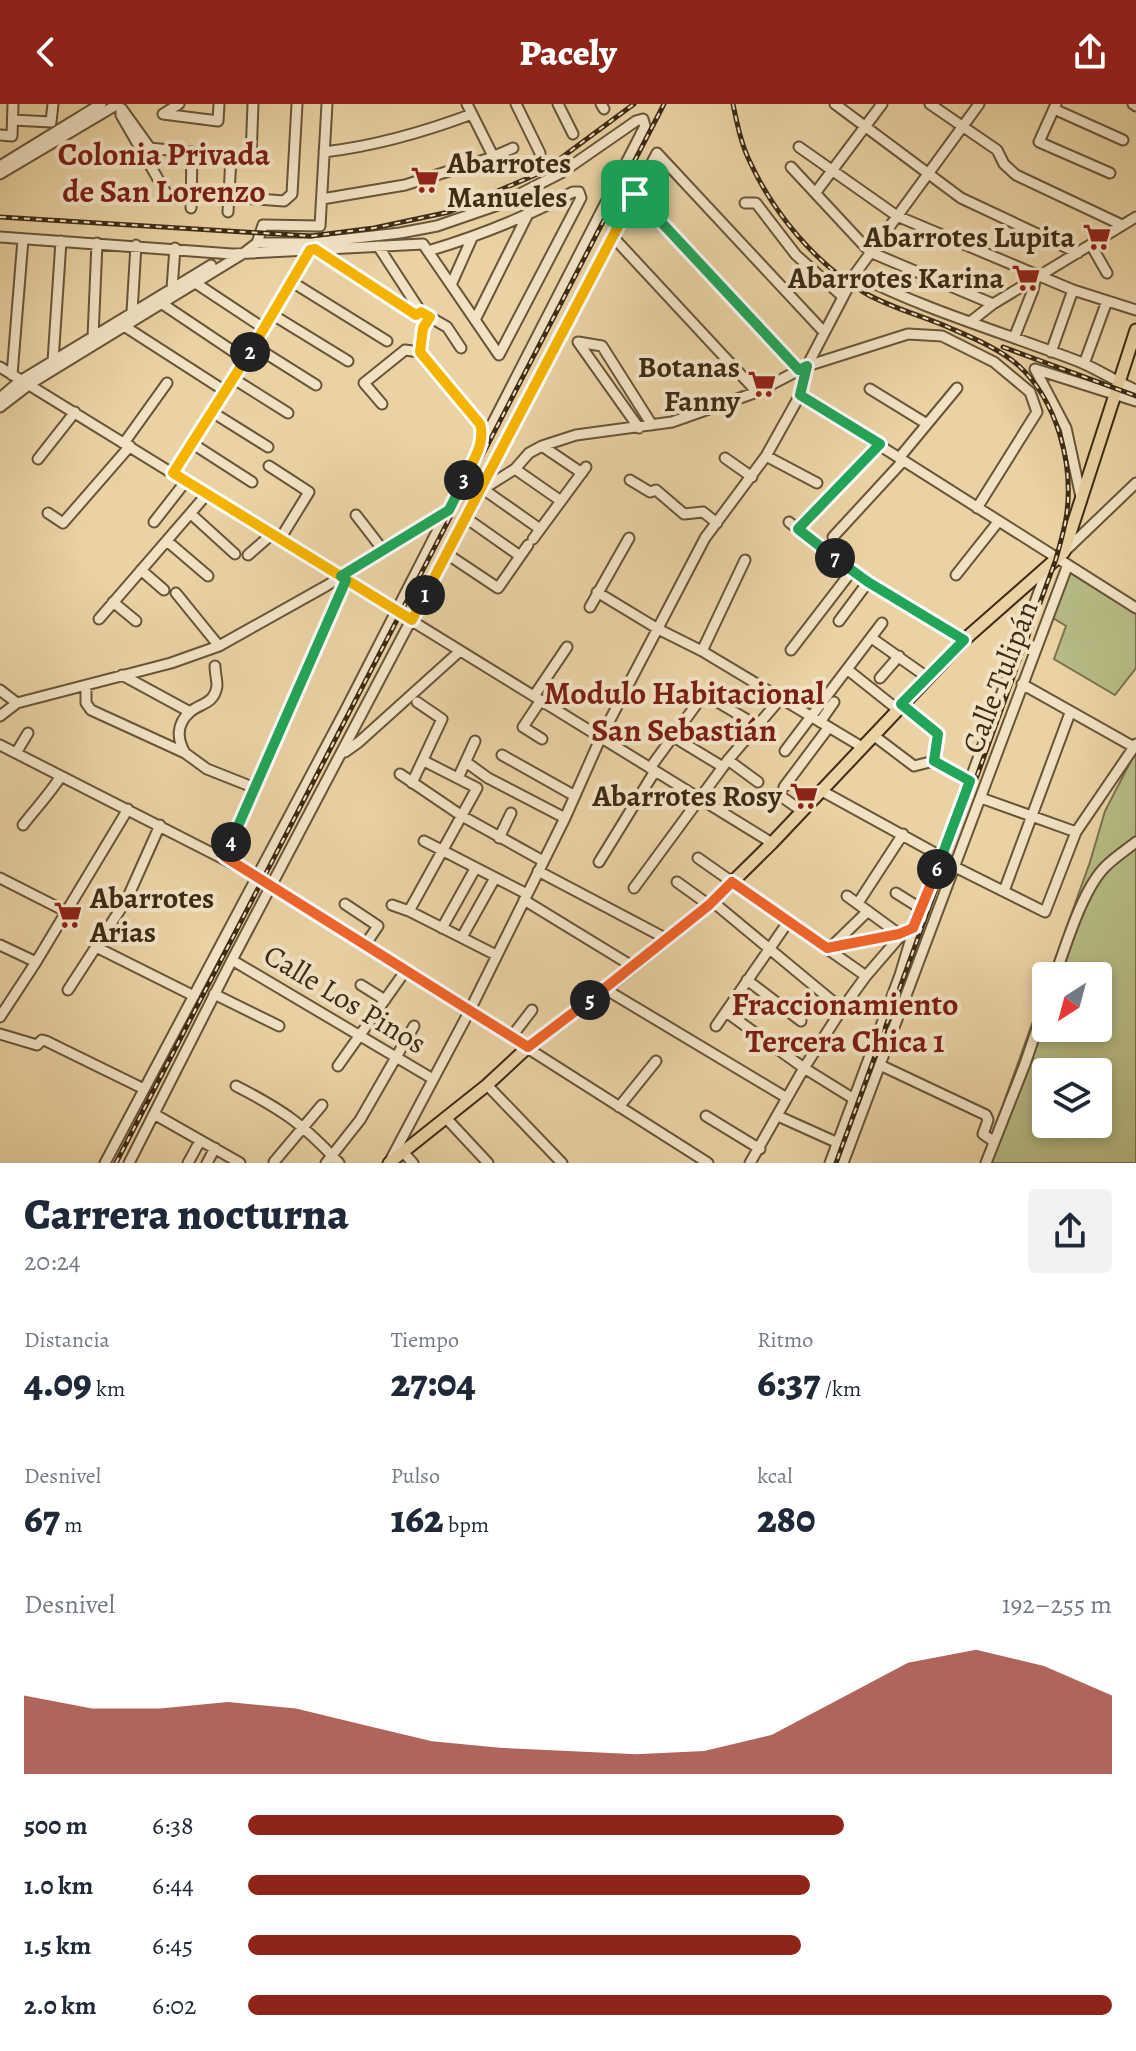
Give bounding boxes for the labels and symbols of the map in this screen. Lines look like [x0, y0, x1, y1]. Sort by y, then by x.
district label: Colonia Privada de San Lorenzo [58, 132, 271, 213]
place label: Abarrotes Manueles [446, 143, 571, 217]
pin [601, 160, 669, 228]
supermarket icon: Abarrotes Manueles [410, 165, 440, 195]
place label: Abarrotes Lupita [863, 217, 1076, 257]
supermarket icon: Abarrotes Lupita [1082, 222, 1112, 252]
place label: Abarrotes Karina [787, 258, 1004, 298]
supermarket icon: Abarrotes Karina [1011, 263, 1041, 293]
pin: 2 [230, 332, 270, 372]
place label: Botanas Fanny [638, 347, 741, 421]
supermarket icon: Botanas Fanny [747, 369, 777, 399]
pin: 3 [444, 460, 484, 500]
pin: 7 [815, 538, 855, 578]
pin: 1 [405, 575, 445, 615]
street label: Calle Tulipán [953, 595, 1047, 759]
district label: Modulo Habitacional San Sebastián [544, 671, 825, 752]
place label: Abarrotes Rosy [591, 776, 783, 816]
supermarket icon: Abarrotes Rosy [789, 781, 819, 811]
pin: 4 [211, 822, 251, 862]
pin: 6 [917, 849, 957, 889]
place label: Abarrotes Arias [89, 878, 214, 952]
supermarket icon: Abarrotes Arias [53, 900, 83, 930]
street label: Calle Los Pinos [256, 935, 434, 1063]
north arrow [1032, 962, 1112, 1042]
pin: 5 [570, 980, 610, 1020]
district label: Fraccionamiento Tercera Chica 1 [731, 982, 959, 1063]

